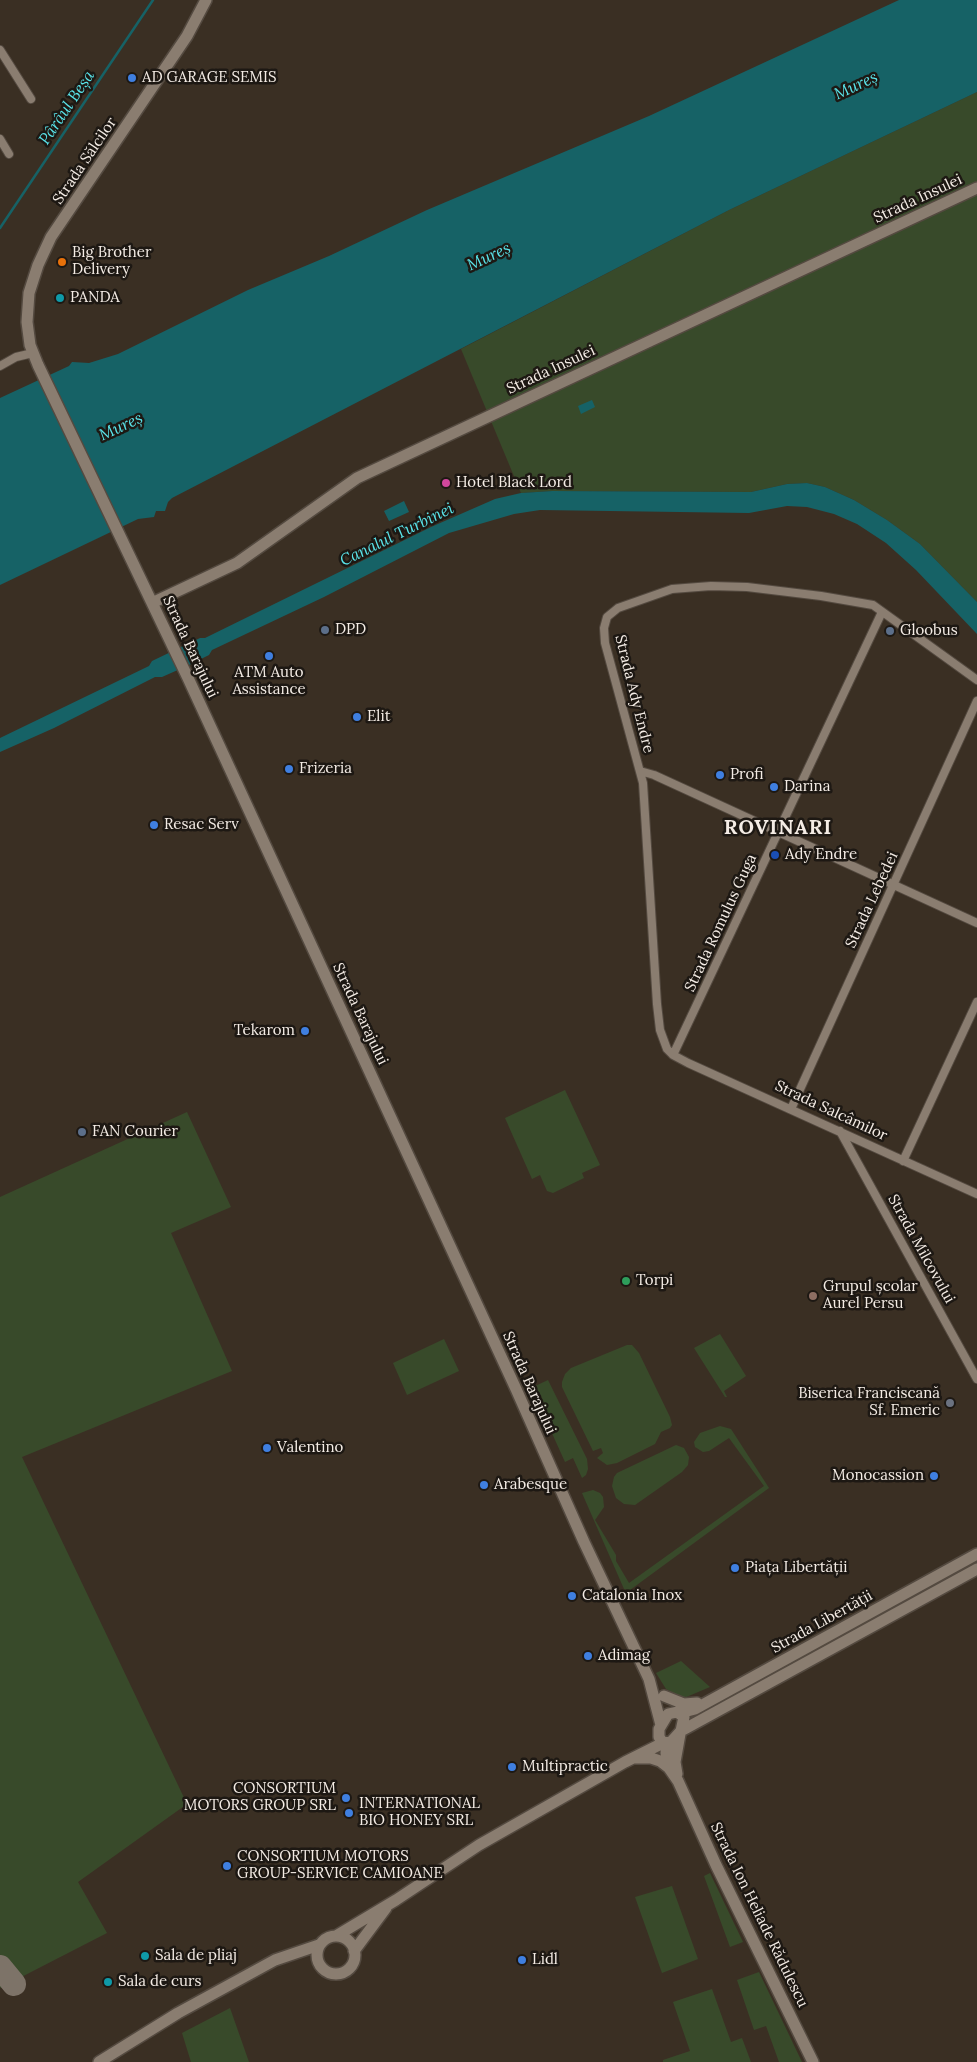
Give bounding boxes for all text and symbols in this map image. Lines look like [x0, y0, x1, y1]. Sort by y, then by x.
water label: Pârâul Beșa [35, 67, 99, 149]
water label: Mureș [831, 68, 881, 104]
place label: AD GARAGE SEMIS [142, 69, 277, 87]
marker: AD GARAGE SEMIS [126, 72, 138, 84]
street label: Strada Sălcilor [49, 114, 121, 208]
street label: Strada Insulei [871, 171, 965, 227]
water label: Mureș [464, 239, 514, 275]
place label: Big Brother Delivery [72, 244, 151, 279]
marker: Big Brother Delivery [56, 256, 68, 268]
place label: PANDA [70, 289, 120, 307]
marker: PANDA [54, 292, 66, 304]
street label: Strada Insulei [504, 342, 598, 398]
water label: Mureș [96, 409, 146, 445]
place label: Hotel Black Lord [456, 474, 572, 492]
marker: Hotel Black Lord [440, 477, 452, 489]
water label: Canalul Turbinei [337, 499, 457, 571]
street label: Strada Barajului [159, 593, 221, 701]
place label: DPD [335, 621, 366, 639]
place label: Gloobus [900, 622, 958, 640]
marker: DPD [319, 624, 331, 636]
marker: Gloobus [884, 625, 896, 637]
street label: Strada Ady Endre [611, 633, 657, 755]
marker: ATM Auto Assistance [263, 650, 275, 662]
place label: ATM Auto Assistance [232, 664, 306, 699]
place label: Elit [367, 708, 391, 726]
marker: Elit [351, 711, 363, 723]
place label: Frizeria [299, 760, 352, 778]
marker: Frizeria [283, 763, 295, 775]
place label: Profi [730, 766, 764, 784]
marker: Profi [714, 769, 726, 781]
place label: Darina [784, 778, 830, 796]
marker: Darina [768, 781, 780, 793]
place label: Resac Serv [164, 816, 239, 834]
district label: ROVINARI [723, 816, 833, 840]
marker: Resac Serv [148, 819, 160, 831]
place label: Ady Endre [785, 846, 857, 864]
marker: Ady Endre [769, 849, 781, 861]
street label: Strada Lebedei [842, 849, 902, 951]
street label: Strada Romulus Guga [681, 851, 761, 995]
street label: Strada Barajului [329, 960, 391, 1068]
place label: Tekarom [234, 1022, 295, 1040]
marker: Tekarom [299, 1025, 311, 1037]
street label: Strada Salcâmilor [772, 1077, 890, 1145]
place label: FAN Courier [92, 1123, 178, 1141]
marker: FAN Courier [76, 1126, 88, 1138]
street label: Strada Milcovului [884, 1192, 958, 1306]
place label: Torpi [636, 1272, 673, 1290]
marker: Torpi [620, 1275, 632, 1287]
place label: Grupul școlar Aurel Persu [823, 1278, 918, 1313]
marker: Grupul școlar Aurel Persu [807, 1290, 819, 1302]
street label: Strada Barajului [498, 1329, 560, 1437]
place label: Biserica Franciscană Sf. Emeric [798, 1385, 940, 1420]
marker: Biserica Franciscană Sf. Emeric [944, 1397, 956, 1409]
place label: Valentino [277, 1439, 343, 1457]
marker: Valentino [261, 1442, 273, 1454]
place label: Monocassion [832, 1467, 924, 1485]
marker: Monocassion [928, 1470, 940, 1482]
place label: Arabesque [494, 1476, 567, 1494]
marker: Arabesque [478, 1479, 490, 1491]
place label: Piața Libertății [745, 1559, 847, 1577]
marker: Piața Libertății [729, 1562, 741, 1574]
place label: Catalonia Inox [582, 1587, 682, 1605]
street label: Strada Libertății [768, 1587, 876, 1657]
marker: Catalonia Inox [566, 1590, 578, 1602]
place label: Adimag [598, 1647, 650, 1665]
marker: Adimag [582, 1650, 594, 1662]
place label: Multipractic [522, 1758, 608, 1776]
marker: Multipractic [506, 1761, 518, 1773]
place label: CONSORTIUM MOTORS GROUP SRL [184, 1780, 336, 1815]
marker: CONSORTIUM MOTORS GROUP SRL [340, 1792, 352, 1804]
place label: INTERNATIONAL BIO HONEY SRL [359, 1795, 480, 1830]
marker: INTERNATIONAL BIO HONEY SRL [343, 1807, 355, 1819]
street label: Strada Ion Heliade Rădulescu [706, 1820, 812, 2010]
place label: CONSORTIUM MOTORS GROUP-SERVICE CAMIOANE [237, 1848, 443, 1883]
marker: CONSORTIUM MOTORS GROUP-SERVICE CAMIOANE [221, 1860, 233, 1872]
place label: Sala de pliaj [155, 1947, 237, 1965]
marker: Sala de pliaj [139, 1950, 151, 1962]
place label: Lidl [532, 1951, 558, 1969]
marker: Lidl [516, 1954, 528, 1966]
place label: Sala de curs [118, 1973, 201, 1991]
marker: Sala de curs [102, 1976, 114, 1988]

